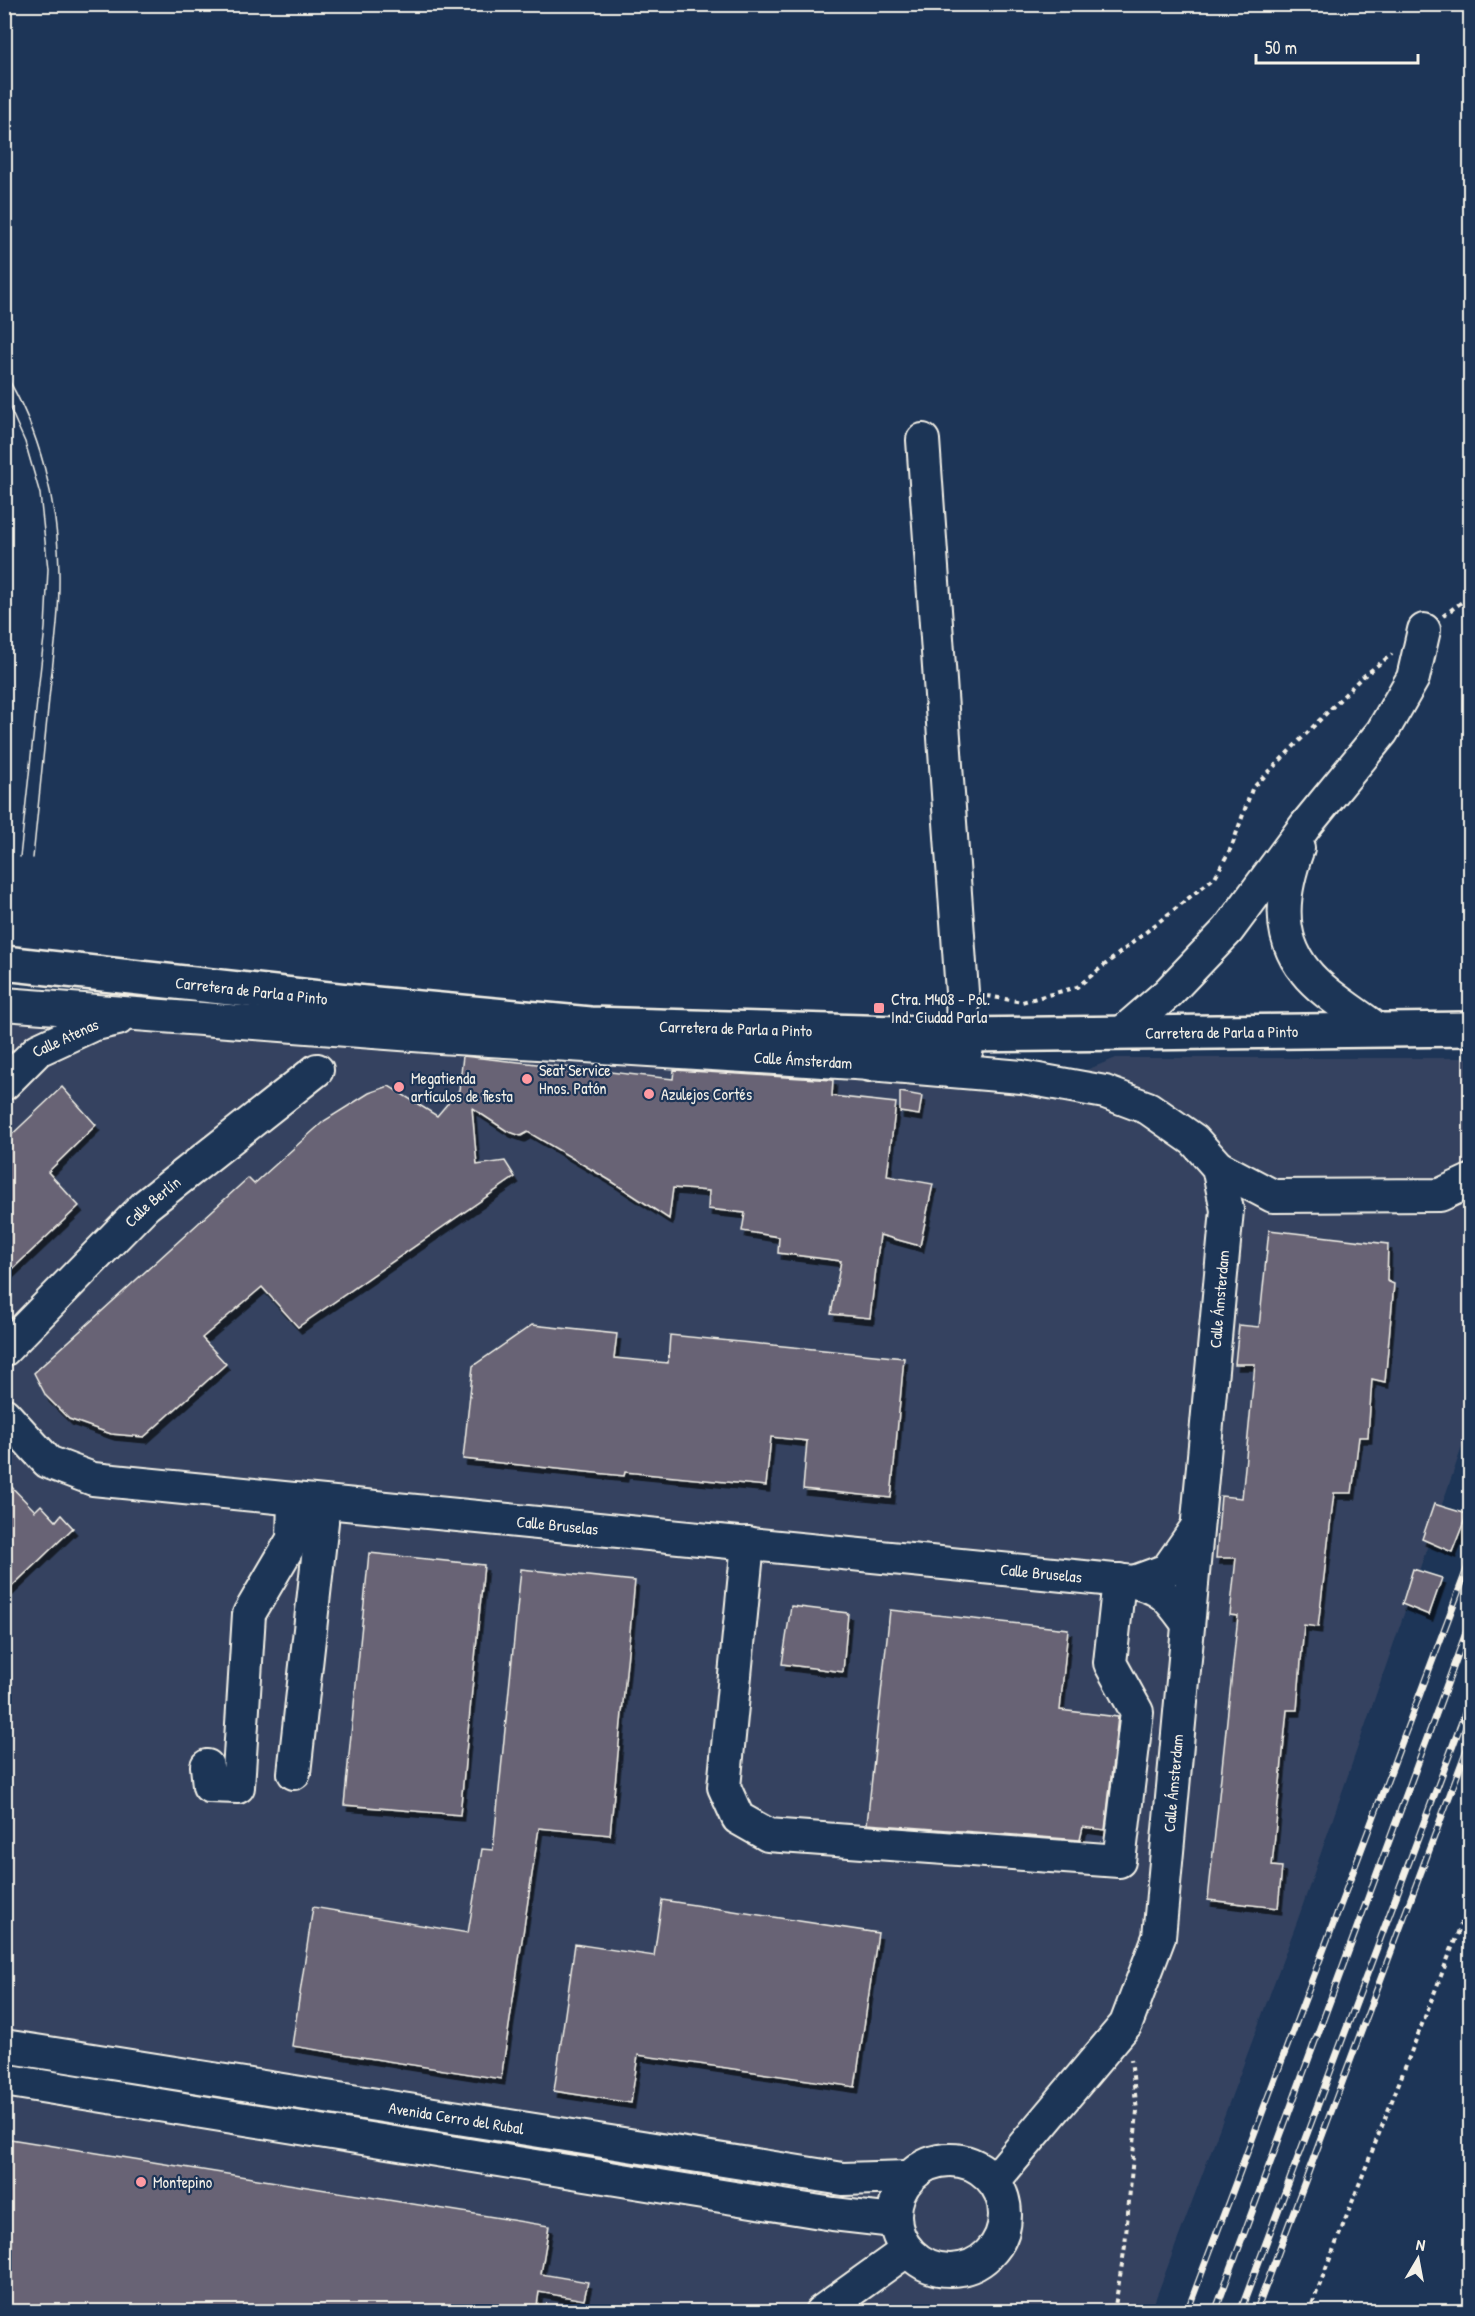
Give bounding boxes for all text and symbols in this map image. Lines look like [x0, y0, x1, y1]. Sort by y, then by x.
scale bar [1256, 27, 1418, 65]
text: 50 m [1265, 35, 1297, 60]
street label: Carretera de Parla a Pinto [174, 971, 329, 1010]
place label: Ctra. M408 - Pol. Ind. Ciudad Parla [891, 988, 990, 1028]
marker: Ctra. M408 - Pol. Ind. Ciudad Parla [872, 1001, 886, 1015]
street label: Calle Atenas [26, 1013, 100, 1062]
street label: Carretera de Parla a Pinto [659, 1015, 813, 1042]
street label: Carretera de Parla a Pinto [1145, 1020, 1299, 1044]
street label: Calle Ámsterdam [753, 1046, 853, 1074]
place label: Seat Service Hnos. Patón [539, 1059, 611, 1099]
place label: Megatienda artículos de fiesta [411, 1067, 513, 1107]
marker: Seat Service Hnos. Patón [520, 1072, 534, 1086]
marker: Megatienda artículos de fiesta [392, 1080, 406, 1094]
place label: Azulejos Cortés [661, 1083, 752, 1105]
marker: Azulejos Cortés [642, 1087, 656, 1101]
street label: Calle Berlín [119, 1171, 185, 1232]
street label: Calle Ámsterdam [1204, 1249, 1234, 1349]
street label: Calle Bruselas [516, 1510, 599, 1540]
street label: Calle Bruselas [999, 1558, 1083, 1588]
street label: Calle Ámsterdam [1158, 1733, 1188, 1833]
street label: Avenida Cerro del Rubal [387, 2096, 526, 2139]
place label: Montepino [153, 2171, 213, 2193]
marker: Montepino [134, 2175, 148, 2189]
north arrow [1388, 2229, 1448, 2289]
text: N [1415, 2233, 1427, 2256]

